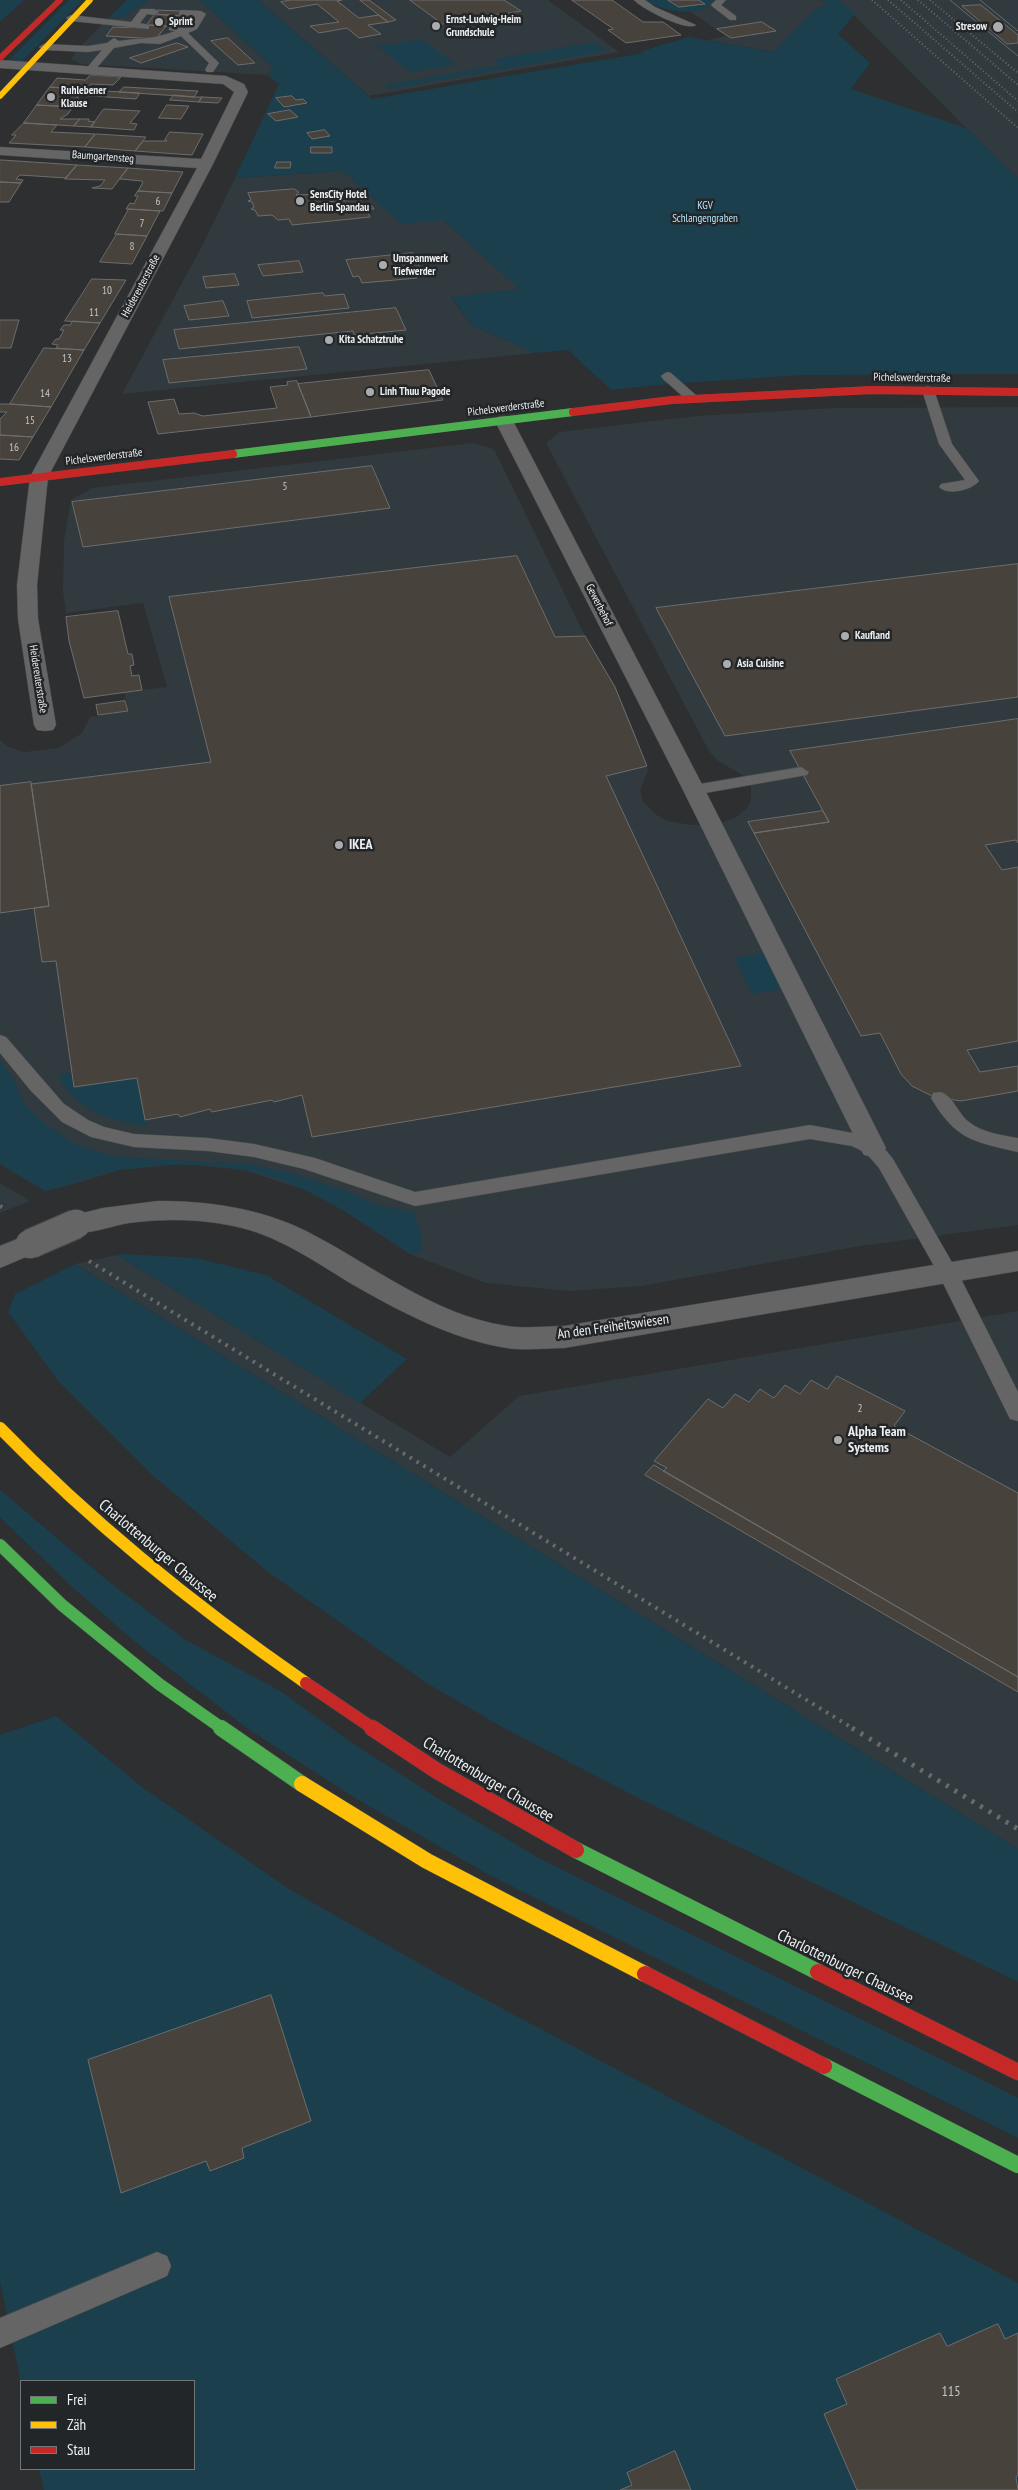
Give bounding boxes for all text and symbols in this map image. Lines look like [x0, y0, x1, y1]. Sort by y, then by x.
place label: Ernst-Ludwig-Heim Grundschule [446, 13, 521, 39]
place label: Sprint [169, 15, 193, 29]
marker: Sprint [153, 16, 165, 28]
marker: Ernst-Ludwig-Heim Grundschule [430, 20, 442, 32]
place label: Stresow [956, 20, 987, 34]
marker: Stresow [991, 20, 1005, 34]
place label: Ruhlebener Klause [61, 84, 106, 110]
marker: Ruhlebener Klause [45, 91, 57, 103]
street label: Baumgartensteg [72, 148, 134, 166]
place label: SensCity Hotel Berlin Spandau [310, 188, 369, 214]
house number: 6 [156, 195, 160, 209]
marker: SensCity Hotel Berlin Spandau [294, 195, 306, 207]
park label: KGV Schlangengraben [672, 199, 738, 225]
house number: 7 [140, 217, 144, 231]
house number: 8 [130, 240, 134, 254]
street label: Heidereuterstraße [119, 252, 163, 320]
place label: Umspannwerk Tiefwerder [393, 252, 448, 278]
marker: Umspannwerk Tiefwerder [377, 259, 389, 271]
house number: 10 [102, 284, 112, 298]
house number: 11 [89, 306, 99, 320]
place label: Kita Schatztruhe [339, 333, 404, 347]
marker: Kita Schatztruhe [323, 334, 335, 346]
house number: 13 [62, 352, 72, 366]
street label: Pichelswerderstraße [873, 371, 951, 385]
place label: Linh Thuu Pagode [380, 385, 450, 399]
marker: Linh Thuu Pagode [364, 386, 376, 398]
house number: 14 [40, 387, 50, 401]
street label: Pichelswerderstraße [467, 397, 545, 419]
house number: 15 [25, 414, 35, 428]
house number: 16 [9, 441, 19, 455]
street label: Pichelswerderstraße [65, 446, 143, 468]
house number: 5 [283, 480, 287, 494]
street label: Gewerbehof [583, 582, 615, 628]
place label: Kaufland [855, 629, 890, 643]
marker: Kaufland [839, 630, 851, 642]
street label: Heidereuterstraße [26, 644, 50, 714]
place label: Asia Cuisine [737, 657, 784, 671]
marker: Asia Cuisine [721, 658, 733, 670]
place label: IKEA [349, 837, 373, 853]
marker: IKEA [333, 839, 345, 851]
street label: An den Freiheitswiesen [556, 1311, 670, 1343]
house number: 2 [858, 1402, 862, 1416]
place label: Alpha Team Systems [848, 1424, 906, 1456]
marker: Alpha Team Systems [832, 1434, 844, 1446]
street label: Charlottenburger Chaussee [95, 1496, 221, 1606]
street label: Charlottenburger Chaussee [419, 1733, 557, 1827]
street label: Charlottenburger Chaussee [774, 1926, 916, 2008]
legend [20, 2380, 195, 2470]
house number: 115 [942, 2384, 960, 2400]
text: Frei [67, 2390, 87, 2409]
text: Zäh [67, 2415, 86, 2434]
text: Stau [67, 2440, 90, 2459]

